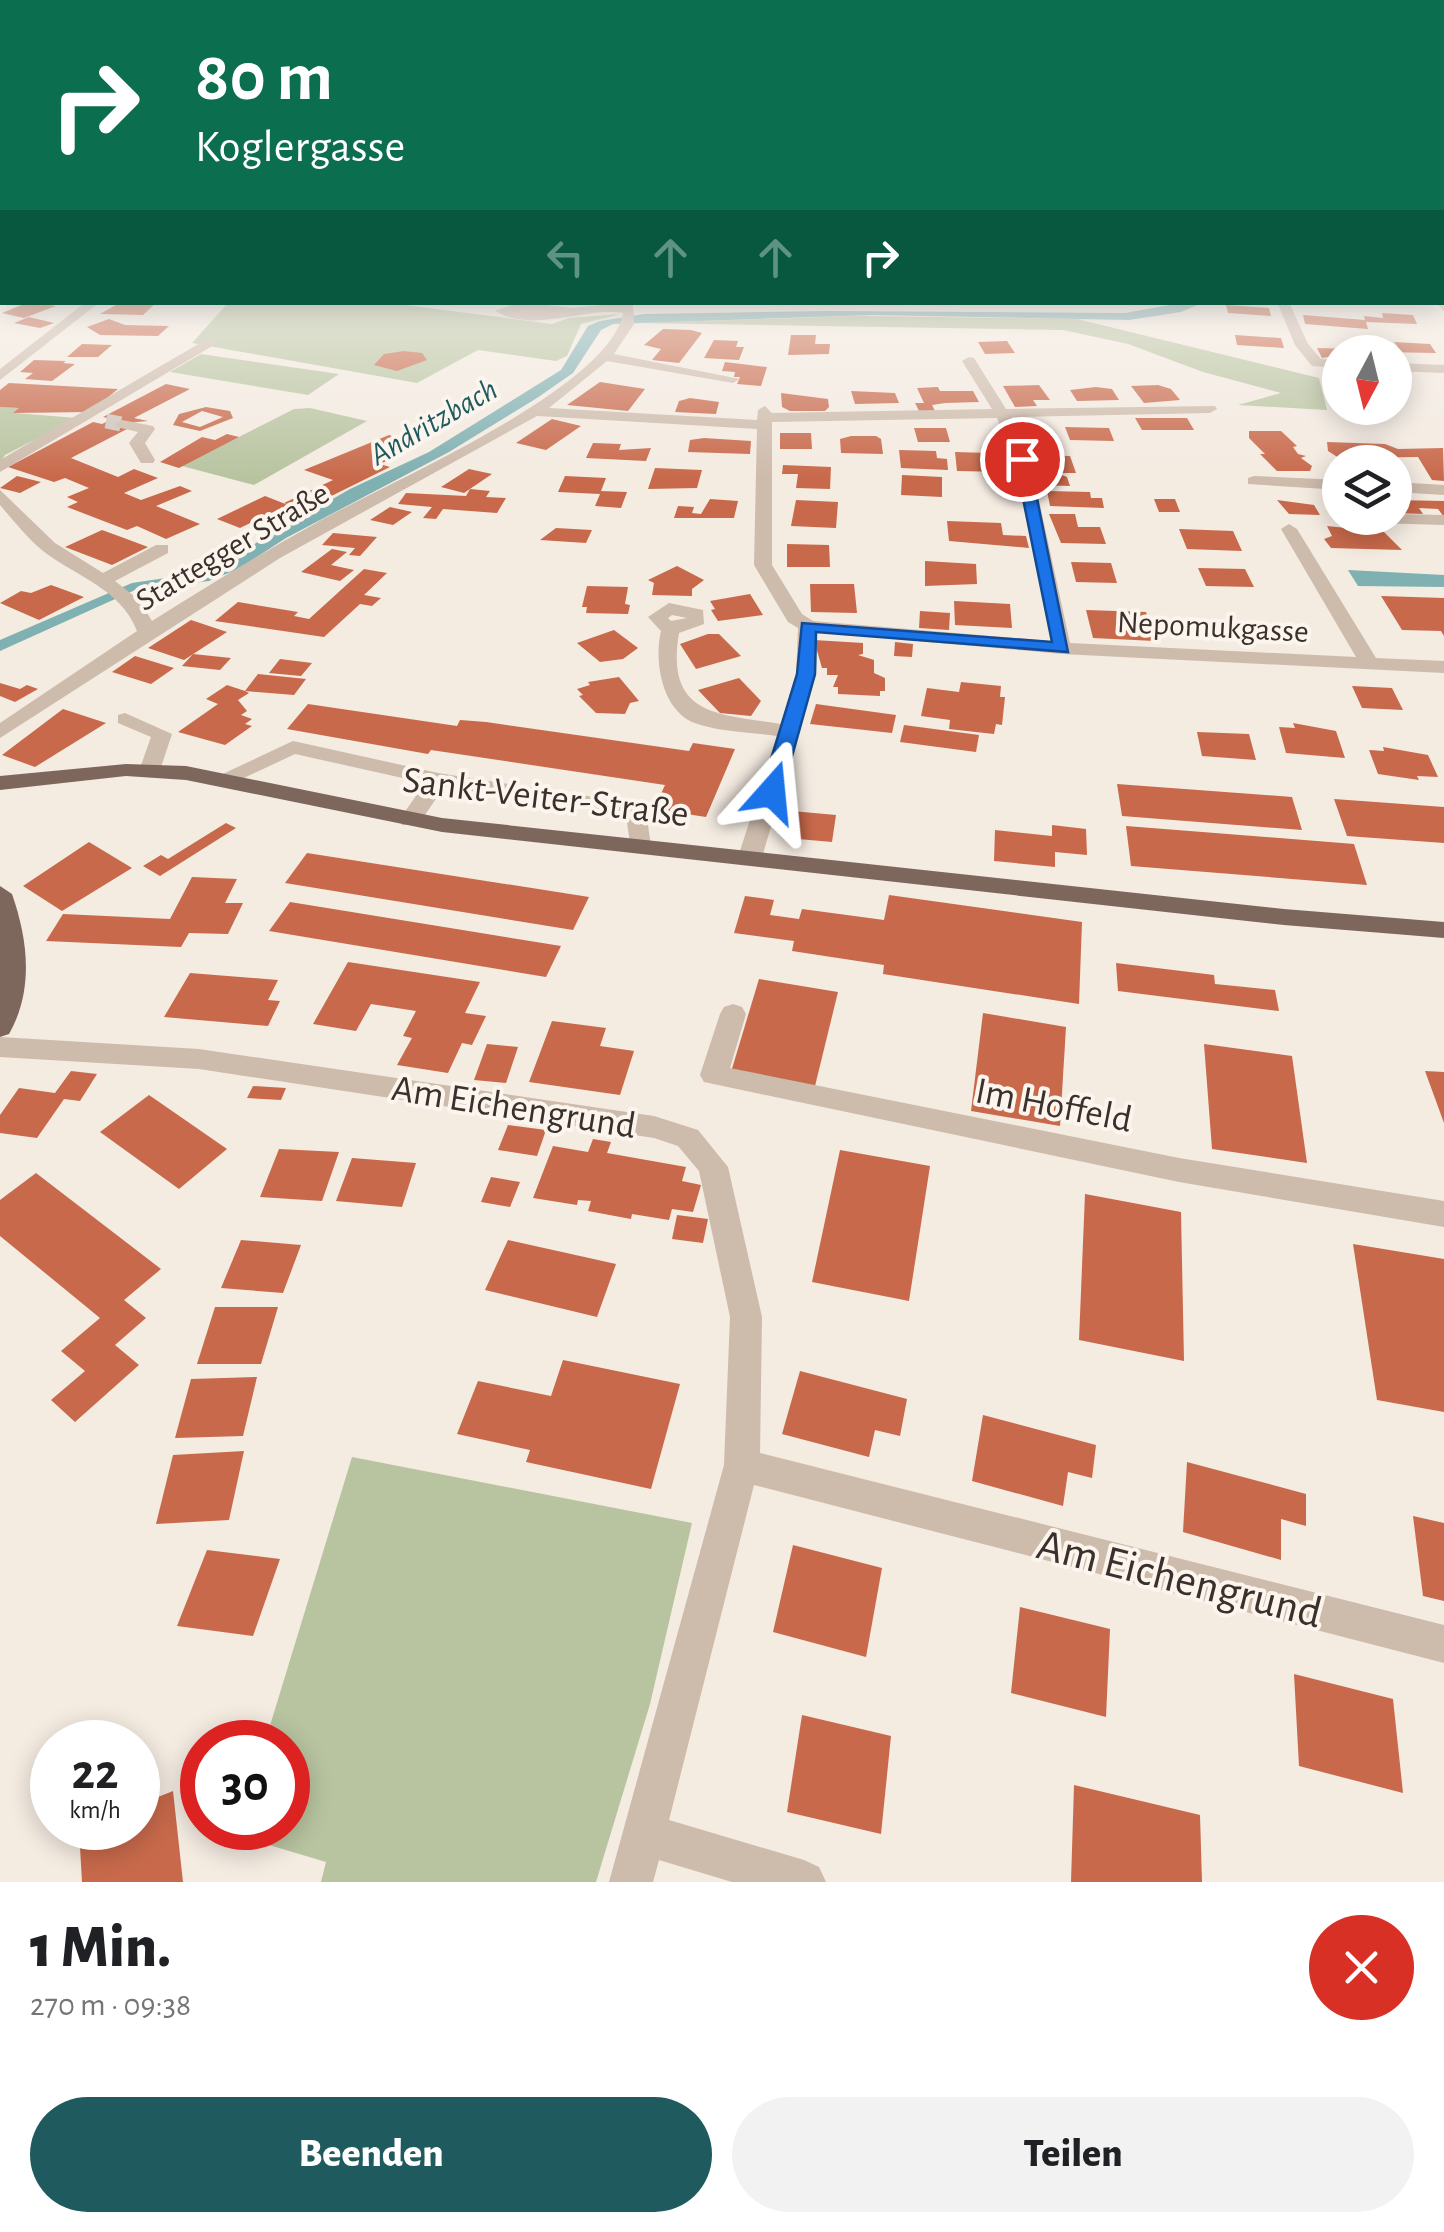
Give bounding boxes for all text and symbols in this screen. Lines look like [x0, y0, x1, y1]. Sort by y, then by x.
icon: right [30, 40, 160, 170]
text: 80 m [195, 43, 333, 113]
text: Koglergasse [195, 125, 405, 170]
icon: left [538, 230, 593, 285]
icon: ahead [643, 230, 698, 285]
icon: ahead [748, 230, 803, 285]
icon: right [853, 230, 908, 285]
north arrow [1322, 335, 1412, 425]
map controls [1322, 335, 1412, 535]
water label: Andritzbach [363, 373, 503, 472]
pin [980, 417, 1065, 502]
icon: arrive [995, 432, 1050, 487]
button: layers [1322, 445, 1412, 535]
street label: Stattegger Straße [131, 477, 334, 617]
street label: Nepomukgasse [1116, 606, 1310, 648]
position arrow [720, 740, 824, 844]
street label: Sankt-Veiter-Straße [401, 762, 691, 834]
street label: Am Eichengrund [389, 1070, 638, 1146]
street label: Im Hoffeld [972, 1072, 1135, 1140]
street label: Am Eichengrund [1032, 1522, 1326, 1637]
speed limit sign: 30 [180, 1720, 310, 1850]
text: 22 [71, 1748, 119, 1798]
text: km/h [69, 1798, 121, 1823]
button: close [1309, 1915, 1414, 2020]
text: 1 Min. [30, 1918, 171, 1978]
text: 270 m · 09:38 [30, 1989, 191, 2021]
button: Beenden [30, 2097, 712, 2212]
button: Teilen [732, 2097, 1414, 2212]

